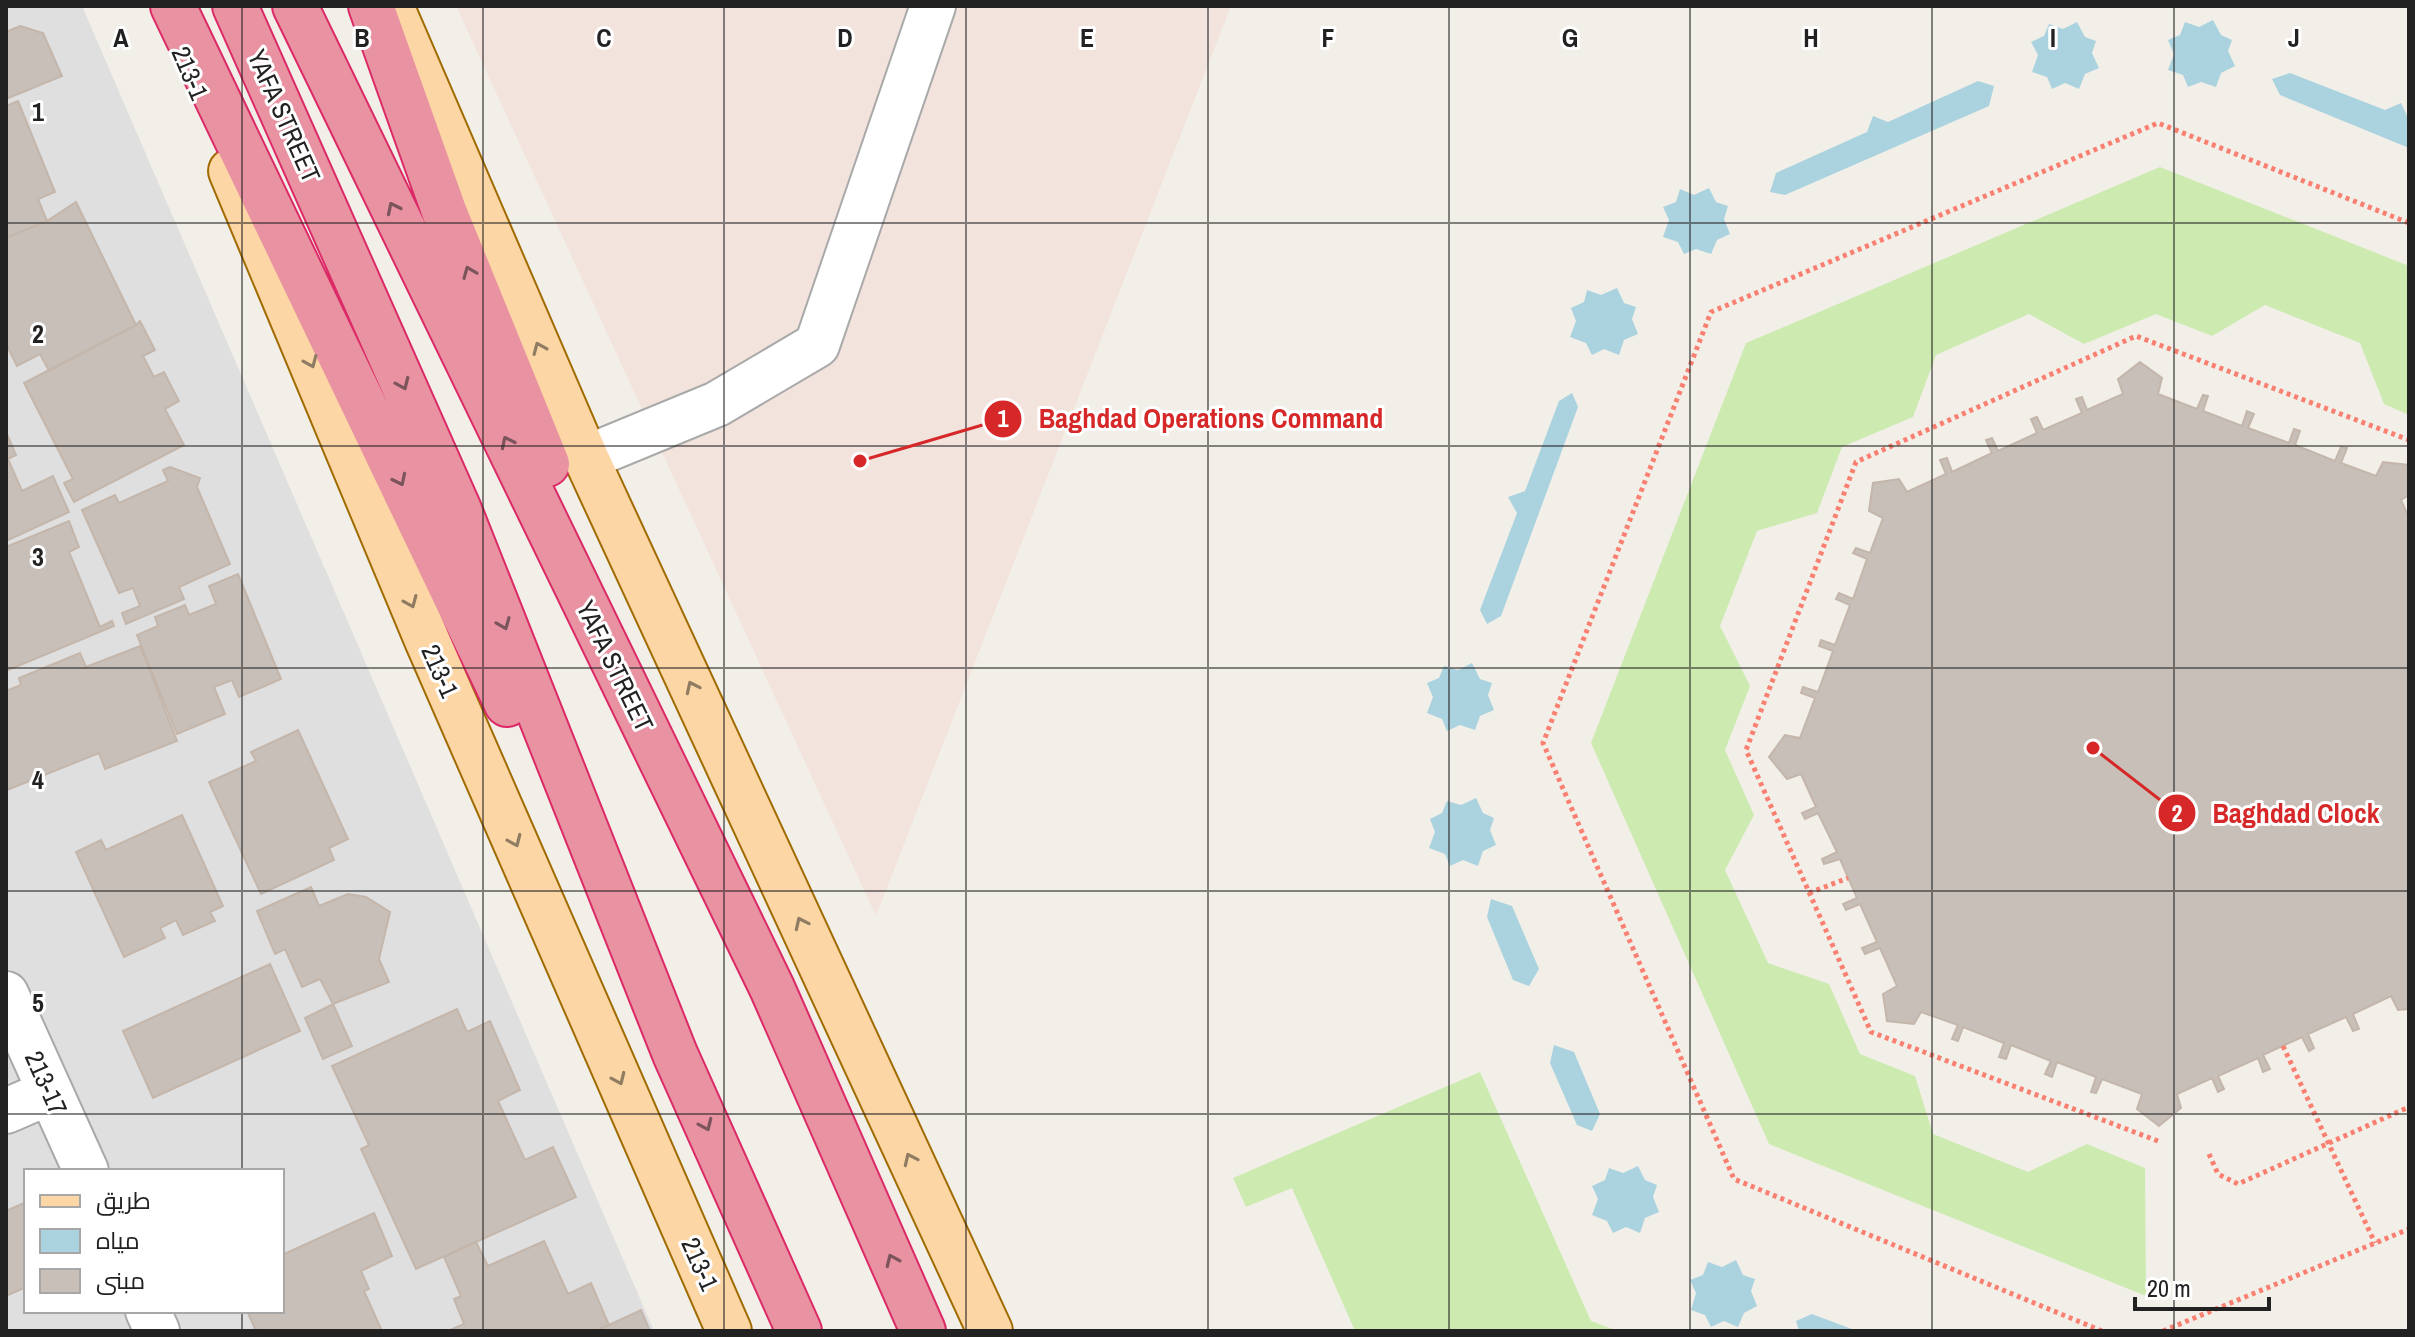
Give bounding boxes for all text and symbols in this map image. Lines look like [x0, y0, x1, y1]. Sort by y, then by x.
text: A [113, 20, 129, 55]
text: B [354, 20, 370, 55]
text: C [596, 20, 612, 55]
text: D [837, 20, 853, 55]
text: E [1080, 20, 1094, 55]
text: F [1321, 20, 1335, 55]
text: G [1562, 20, 1578, 55]
text: H [1803, 20, 1819, 55]
text: I [2050, 20, 2056, 55]
text: J [2288, 20, 2300, 55]
street label: 213-1 [164, 41, 217, 105]
street label: YAFA STREET [240, 44, 329, 188]
text: 1 [32, 94, 44, 129]
one-way arrow [387, 201, 403, 216]
one-way arrow [462, 266, 478, 280]
text: 2 [32, 316, 44, 351]
one-way arrow [532, 342, 548, 356]
one-way arrow [301, 354, 317, 368]
one-way arrow [394, 376, 410, 391]
callout: Baghdad Operations Command [983, 393, 1399, 445]
text: Baghdad Operations Command [1039, 399, 1383, 437]
text: 1 [998, 402, 1009, 434]
one-way arrow [501, 435, 517, 450]
one-way arrow [390, 472, 406, 487]
text: 3 [32, 539, 44, 574]
one-way arrow [401, 594, 417, 608]
street label: YAFA STREET [569, 594, 662, 737]
one-way arrow [494, 616, 511, 630]
street label: 213-1 [413, 639, 468, 703]
one-way arrow [686, 680, 702, 695]
text: 4 [32, 762, 44, 797]
callout: Baghdad Clock [2157, 787, 2396, 839]
text: Baghdad Clock [2212, 794, 2380, 832]
text: 2 [2172, 797, 2183, 829]
one-way arrow [505, 832, 521, 847]
one-way arrow [795, 916, 811, 931]
text: 5 [32, 985, 44, 1020]
street label: 213-17 [17, 1045, 76, 1120]
one-way arrow [609, 1071, 625, 1085]
one-way arrow [697, 1116, 713, 1131]
one-way arrow [904, 1152, 920, 1167]
legend [24, 1169, 284, 1313]
text: طريق [96, 1184, 151, 1216]
text: مياه [96, 1224, 140, 1256]
street label: 213-1 [673, 1232, 728, 1296]
one-way arrow [885, 1253, 901, 1268]
scale bar [2135, 1261, 2269, 1311]
text: مبنى [96, 1264, 145, 1296]
text: 20 m [2147, 1272, 2191, 1304]

